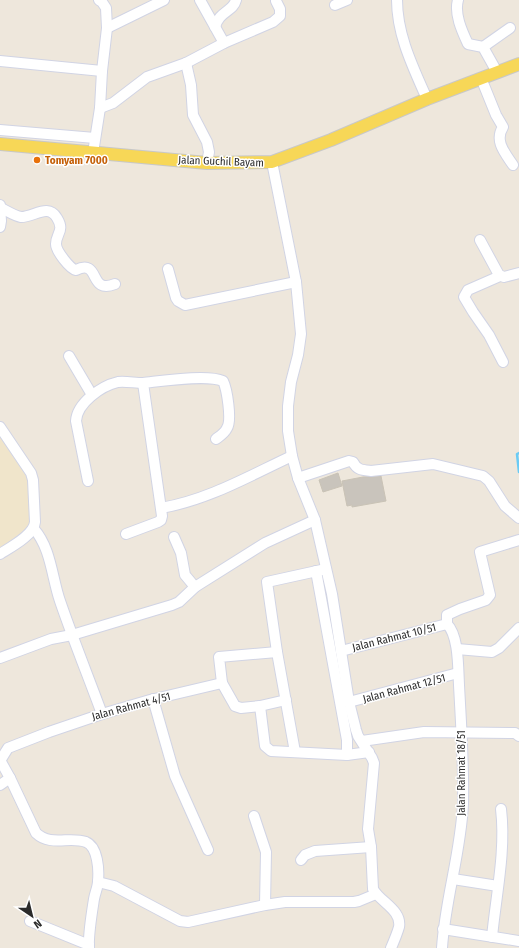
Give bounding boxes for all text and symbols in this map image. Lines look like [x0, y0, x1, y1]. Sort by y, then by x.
place label: Tomyam 7000 [45, 154, 108, 167]
street label: Jalan Guchil Bayam [178, 154, 264, 169]
marker: Tomyam 7000 [32, 155, 42, 165]
street label: Jalan Rahmat 10/51 [351, 621, 437, 654]
street label: Jalan Rahmat 12/51 [361, 671, 447, 706]
street label: Jalan Rahmat 4/51 [90, 690, 172, 723]
street label: Jalan Rahmat 18/51 [455, 730, 468, 816]
north arrow [12, 896, 52, 936]
text: N [31, 917, 44, 931]

